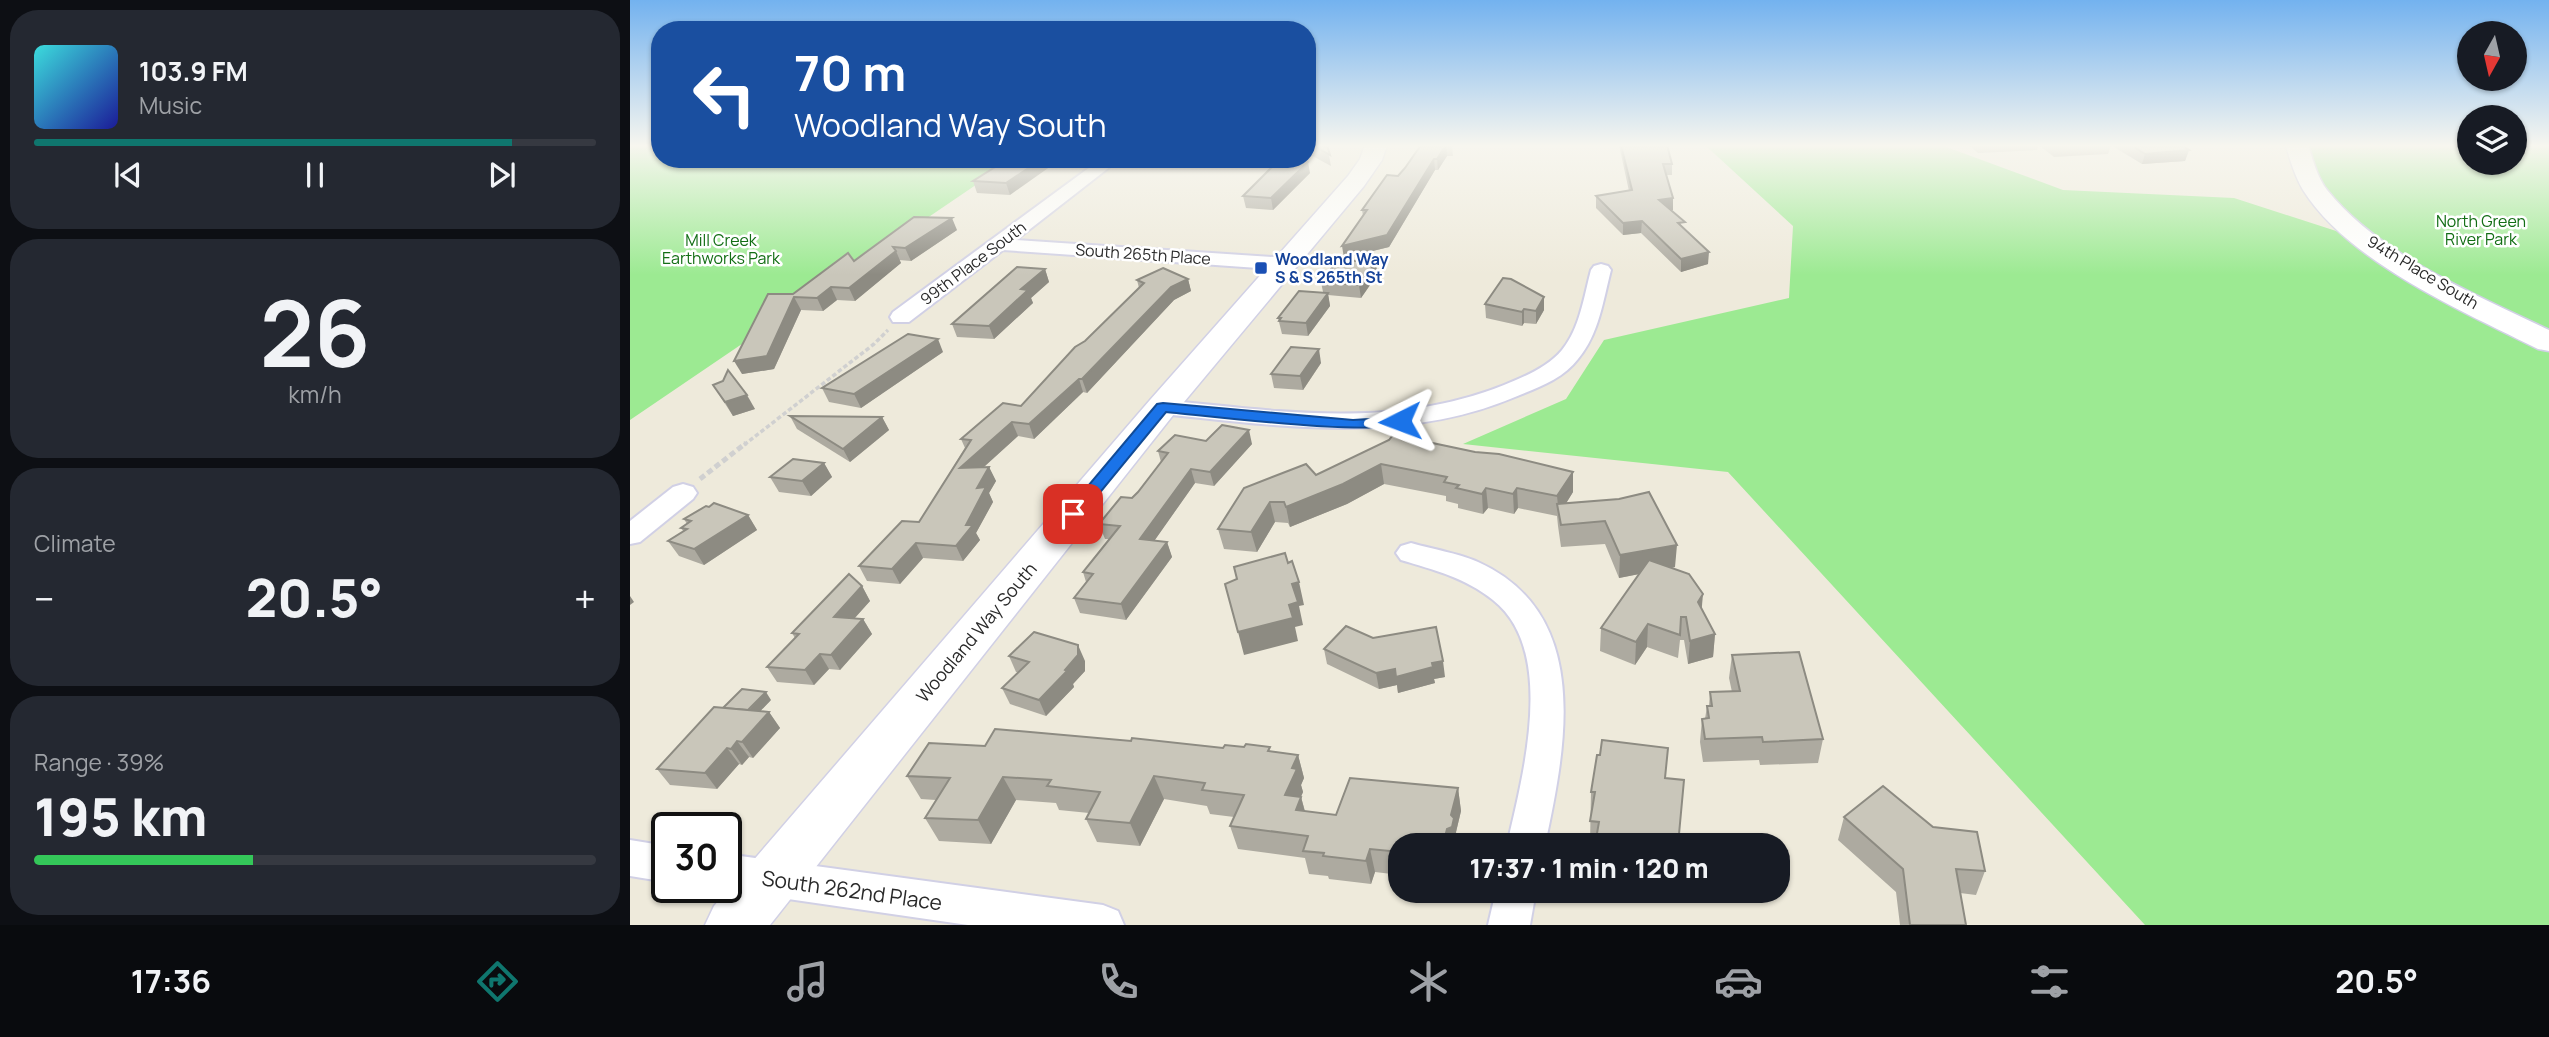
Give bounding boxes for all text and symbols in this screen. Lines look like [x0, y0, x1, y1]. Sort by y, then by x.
north arrow [2457, 21, 2527, 91]
map controls [2457, 21, 2527, 175]
text: 70 m [794, 39, 906, 106]
icon: left [679, 49, 770, 140]
text: 103.9 FM [139, 53, 248, 89]
text: Music [139, 89, 202, 121]
text: Woodland Way South [794, 103, 1106, 147]
button: layers [2457, 105, 2527, 175]
icon: previous [109, 156, 147, 194]
icon: pause [296, 156, 334, 194]
icon: next [483, 156, 521, 194]
park label: North Green River Park [2436, 210, 2526, 250]
street label: 99th Place South [916, 216, 1030, 310]
park label: Mill Creek Earthworks Park [662, 229, 781, 269]
street label: 94th Place South [2363, 230, 2483, 314]
street label: South 265th Place [1075, 238, 1211, 270]
place label: Woodland Way S & S 265th St [1275, 248, 1389, 288]
marker: Woodland Way S & S 265th St [1253, 260, 1269, 276]
text: 26 [260, 270, 370, 394]
text: km/h [288, 378, 342, 410]
position arrow [1363, 384, 1437, 458]
pin [1043, 484, 1103, 544]
icon: arrive [1054, 495, 1092, 533]
text: Climate [34, 527, 116, 559]
street label: Woodland Way South [910, 557, 1042, 707]
text: 20.5° [246, 562, 383, 633]
text: − [34, 572, 55, 624]
text: + [574, 572, 596, 624]
text: Range · 39% [34, 746, 164, 778]
text: 195 km [34, 781, 207, 852]
speed limit sign: 30 [651, 812, 742, 903]
text: 17:37 · 1 min · 120 m [1469, 850, 1709, 886]
street label: South 262nd Place [760, 863, 944, 917]
icon: directions [473, 957, 522, 1006]
icon: music [783, 957, 832, 1006]
icon: phone [1094, 957, 1143, 1006]
icon: climate [1404, 957, 1453, 1006]
icon: car [1714, 957, 1763, 1006]
icon: filters [2025, 957, 2074, 1006]
text: 17:36 [131, 959, 211, 1003]
text: 20.5° [2335, 959, 2418, 1003]

